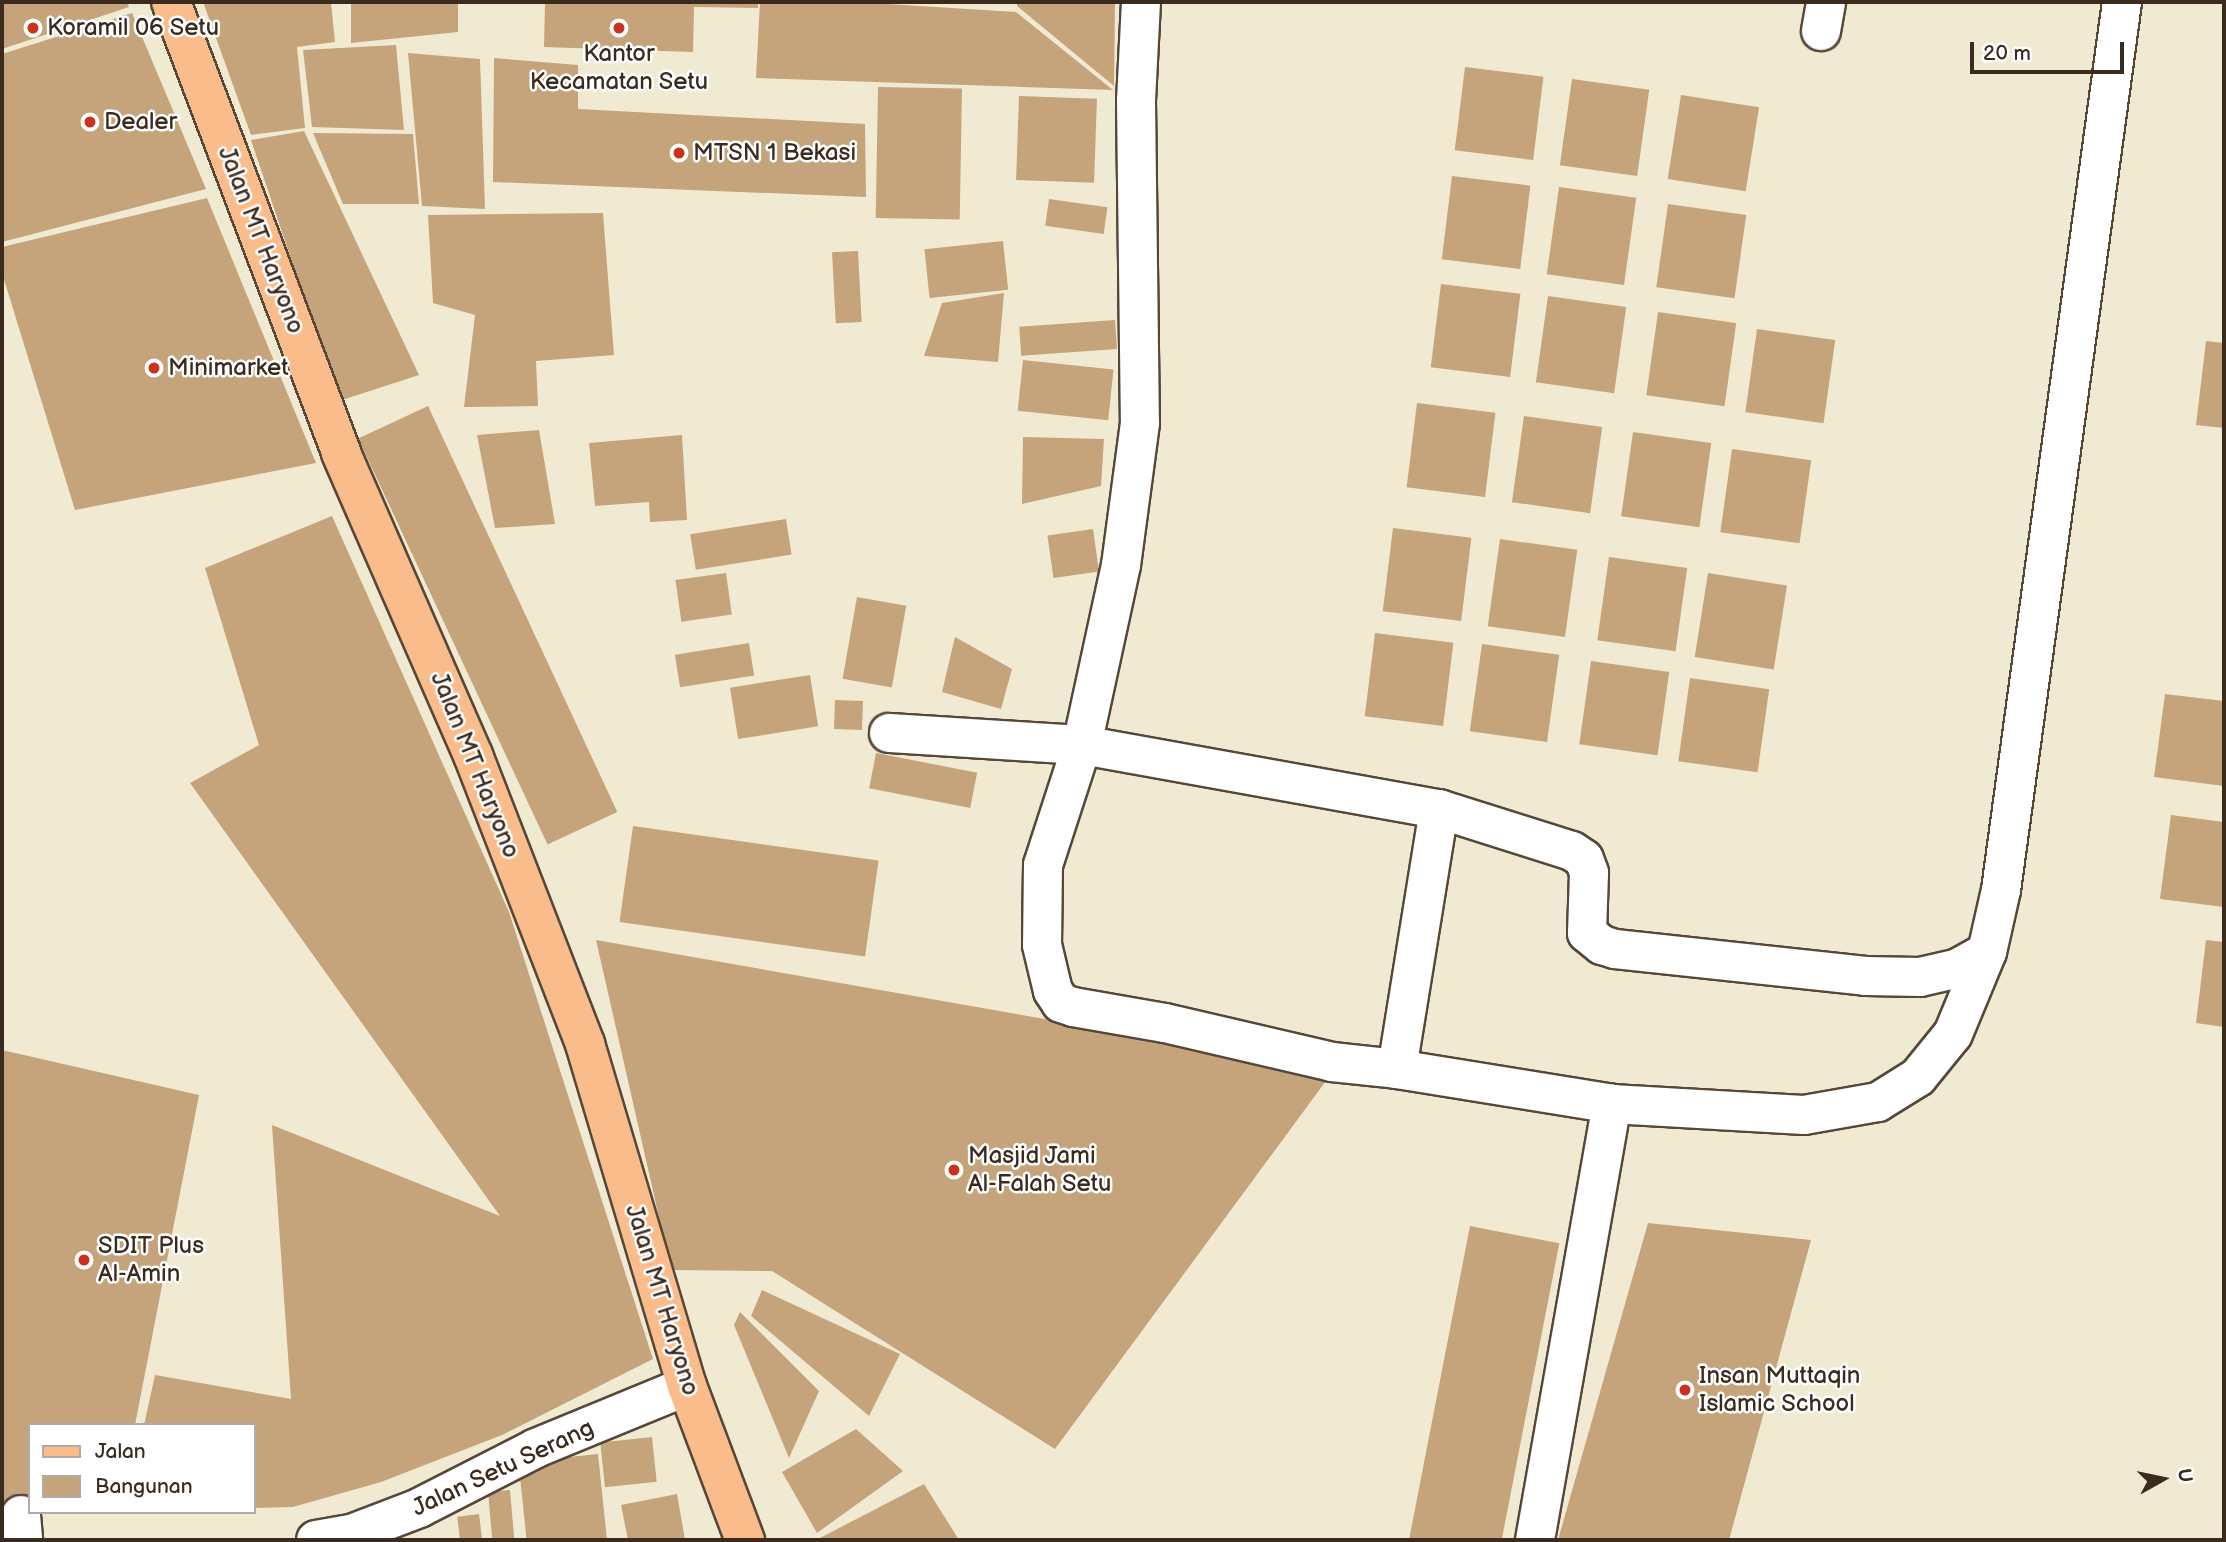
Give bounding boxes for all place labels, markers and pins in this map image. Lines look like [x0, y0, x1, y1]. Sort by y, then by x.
place label: Koramil 06 Setu [47, 14, 220, 42]
marker: Koramil 06 Setu [25, 20, 41, 36]
marker: Kantor Kecamatan Setu [611, 20, 627, 36]
place label: Kantor Kecamatan Setu [530, 40, 708, 96]
place label: Dealer [104, 108, 177, 136]
marker: Dealer [82, 114, 98, 130]
place label: MTSN 1 Bekasi [693, 139, 856, 167]
marker: MTSN 1 Bekasi [671, 145, 687, 161]
place label: Minimarket [168, 354, 289, 382]
marker: Minimarket [146, 360, 162, 376]
place label: Masjid Jami Al-Falah Setu [968, 1142, 1112, 1198]
marker: Masjid Jami Al-Falah Setu [946, 1162, 962, 1178]
place label: SDIT Plus Al-Amin [98, 1232, 204, 1288]
marker: SDIT Plus Al-Amin [76, 1252, 92, 1268]
place label: Insan Muttaqin Islamic School [1699, 1362, 1860, 1418]
marker: Insan Muttaqin Islamic School [1677, 1382, 1693, 1398]

